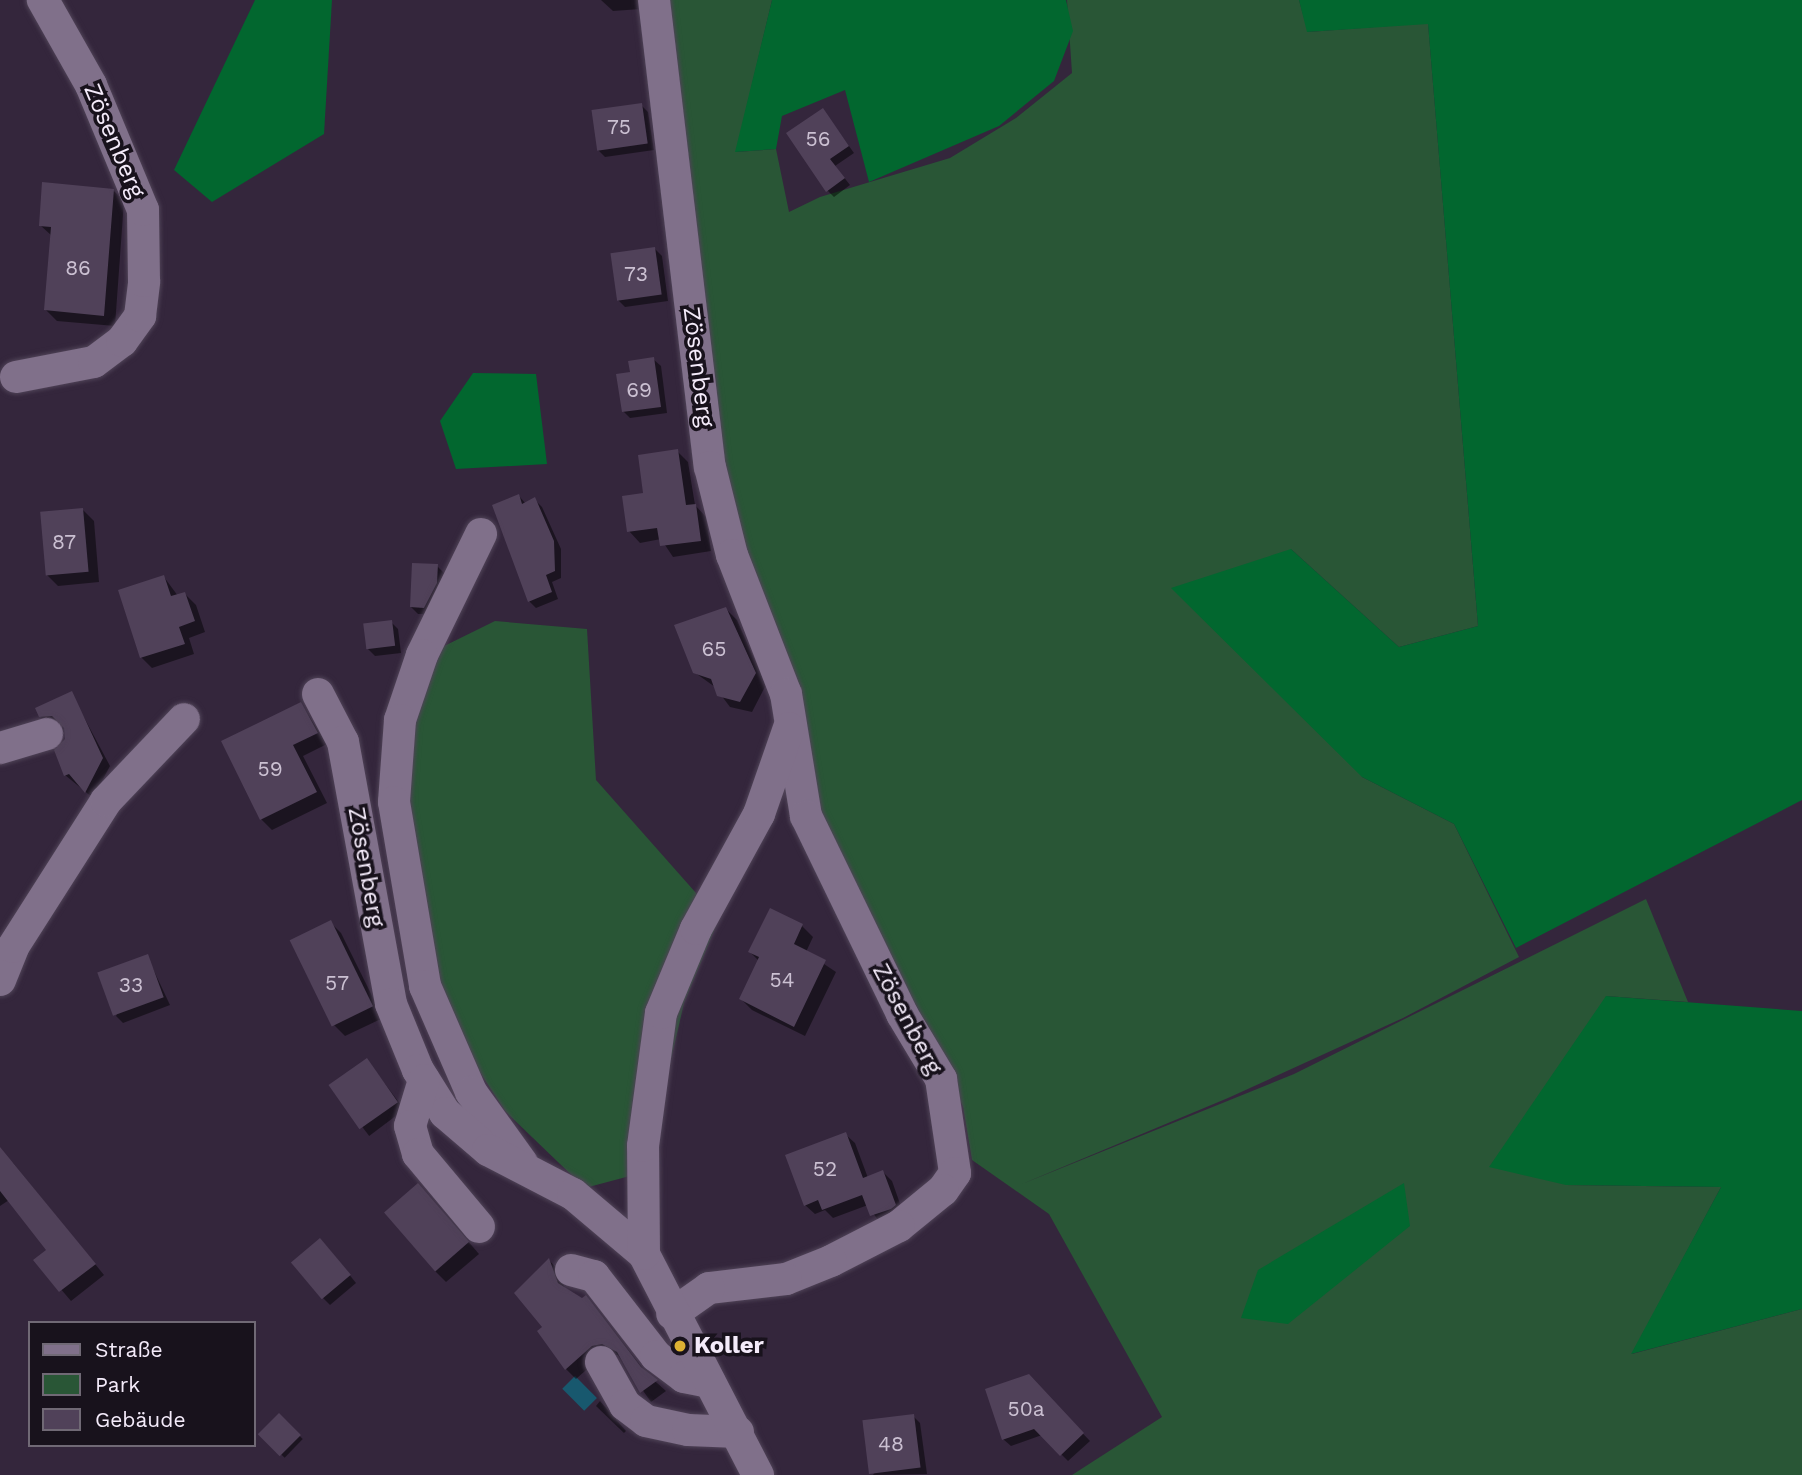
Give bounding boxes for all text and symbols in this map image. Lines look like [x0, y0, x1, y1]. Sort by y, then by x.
street label: Zösenberg [77, 80, 151, 202]
house number: 75 [607, 114, 631, 140]
house number: 56 [806, 126, 830, 152]
house number: 86 [65, 255, 91, 281]
house number: 73 [624, 261, 648, 287]
street label: Zösenberg [676, 305, 720, 429]
house number: 69 [626, 377, 652, 403]
house number: 87 [52, 529, 76, 555]
house number: 65 [702, 636, 726, 662]
house number: 59 [257, 756, 283, 782]
street label: Zösenberg [341, 805, 391, 929]
street label: Zösenberg [866, 959, 948, 1079]
house number: 54 [769, 967, 795, 993]
house number: 57 [325, 970, 349, 996]
house number: 33 [119, 972, 143, 998]
house number: 52 [813, 1156, 837, 1182]
legend [28, 1321, 256, 1447]
place label: Koller [694, 1332, 764, 1360]
text: Straße [95, 1337, 163, 1362]
marker: Koller [672, 1338, 688, 1354]
text: Park [95, 1372, 140, 1397]
house number: 50a [1007, 1396, 1045, 1422]
text: Gebäude [95, 1407, 186, 1432]
house number: 48 [878, 1431, 904, 1457]

